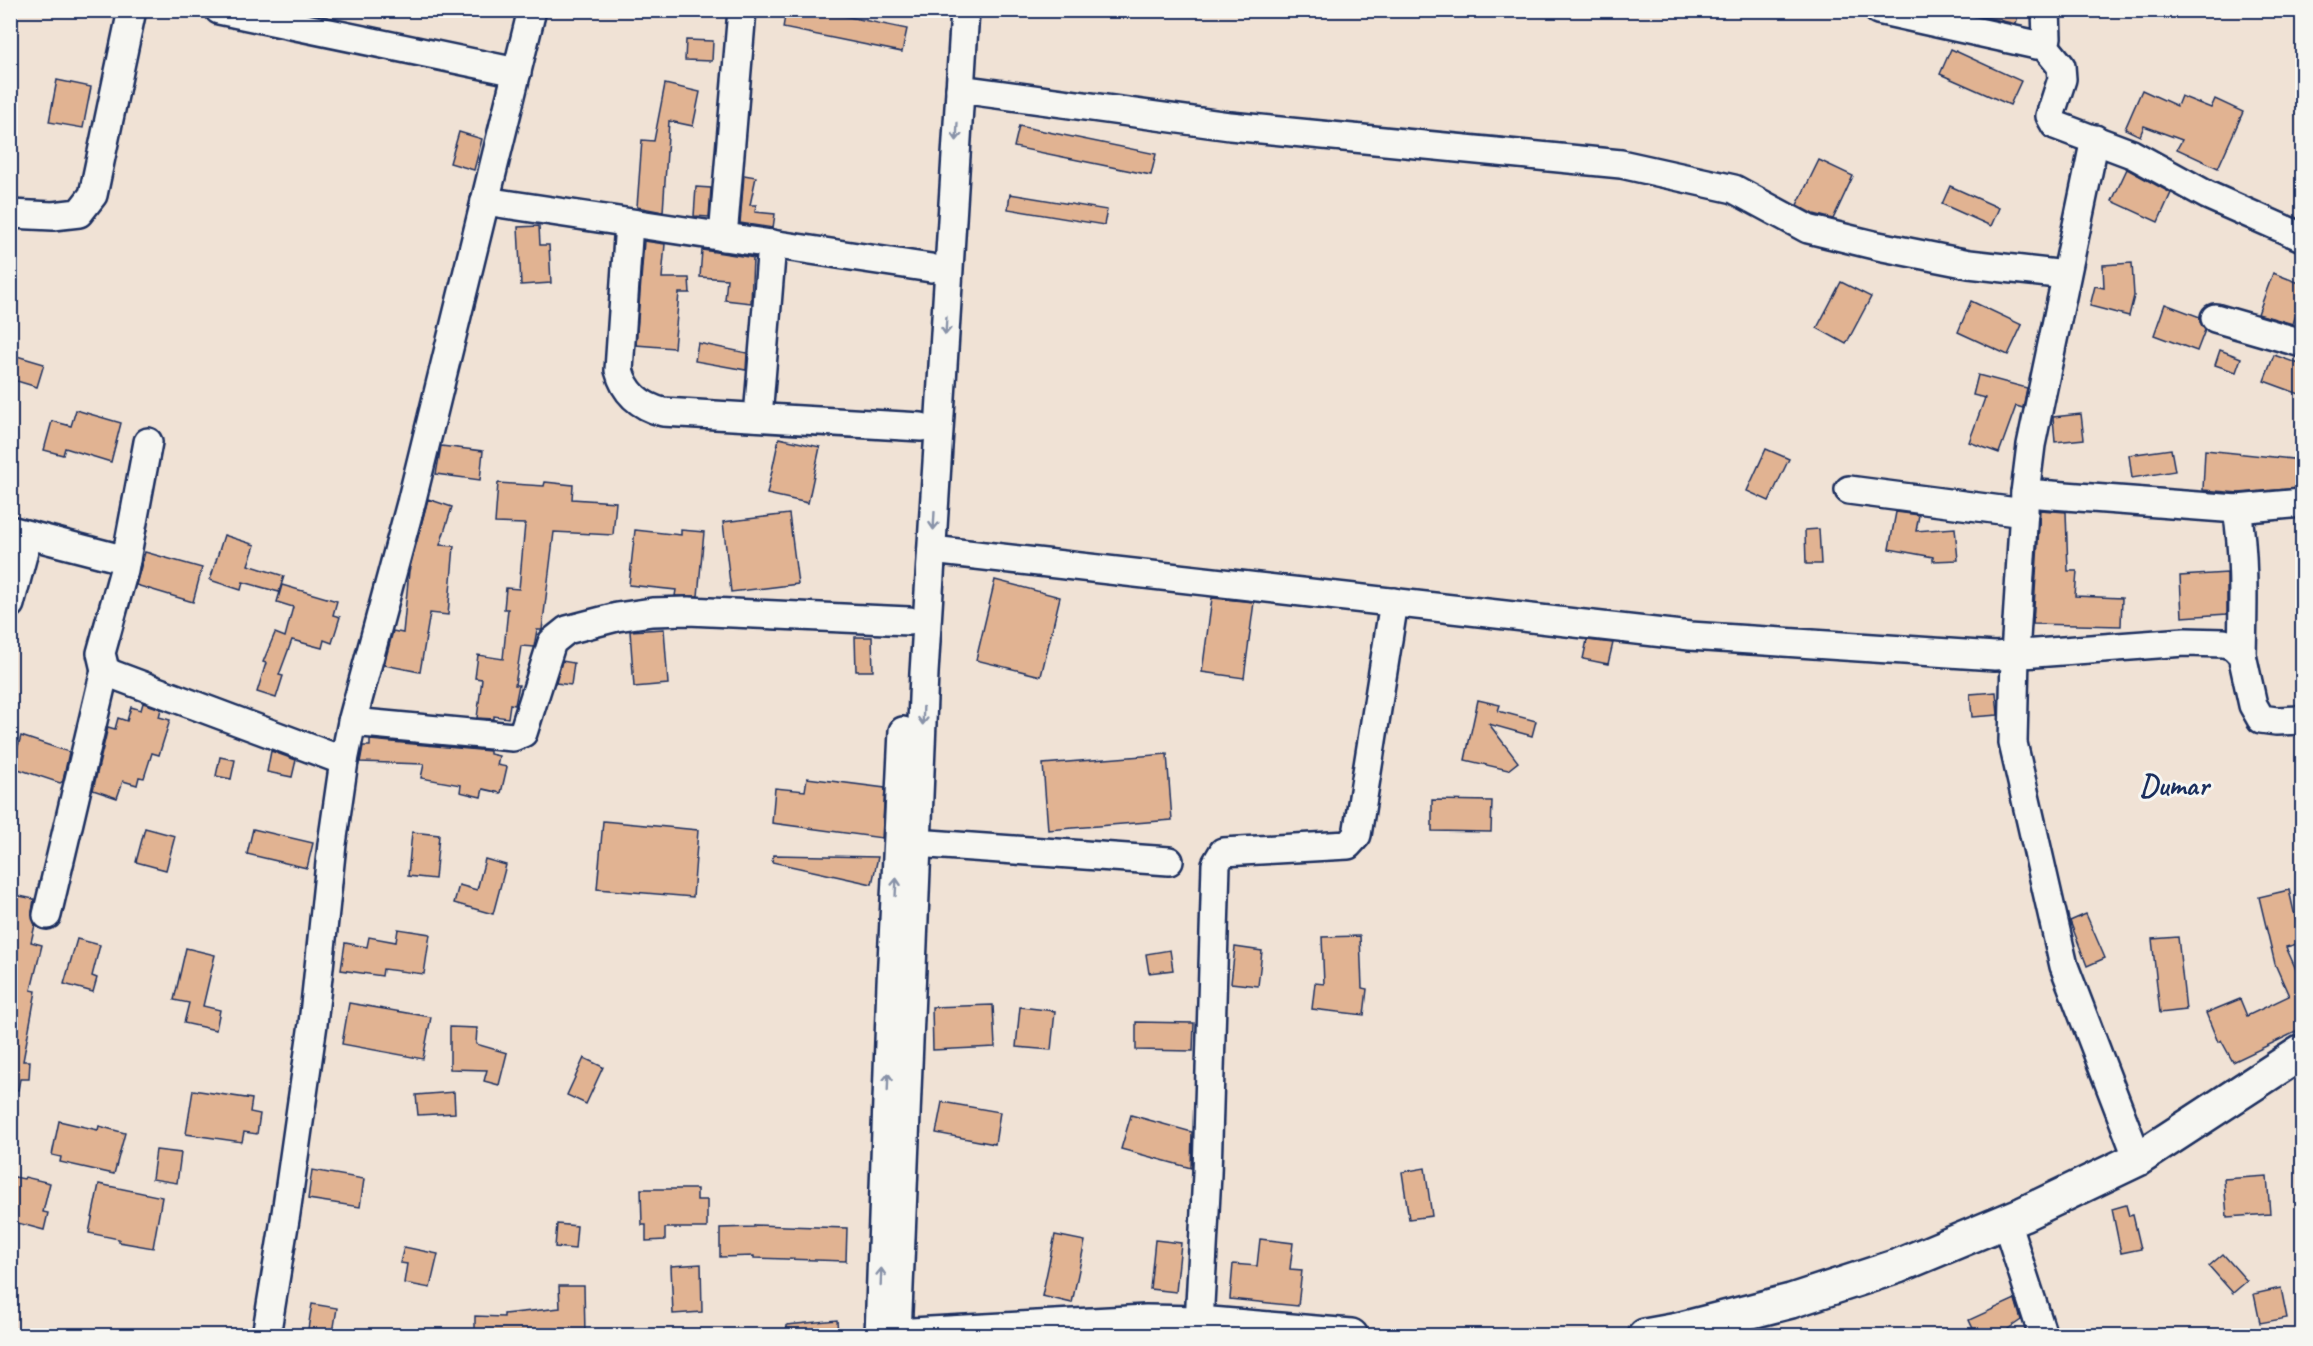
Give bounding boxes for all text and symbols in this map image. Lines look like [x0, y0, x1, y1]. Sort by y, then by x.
one-way arrow [952, 121, 963, 141]
one-way arrow [940, 316, 951, 336]
one-way arrow [928, 511, 939, 531]
one-way arrow [917, 705, 928, 725]
district label: Dumar [2140, 766, 2212, 804]
one-way arrow [890, 878, 901, 898]
one-way arrow [882, 1073, 893, 1093]
one-way arrow [875, 1268, 887, 1288]

